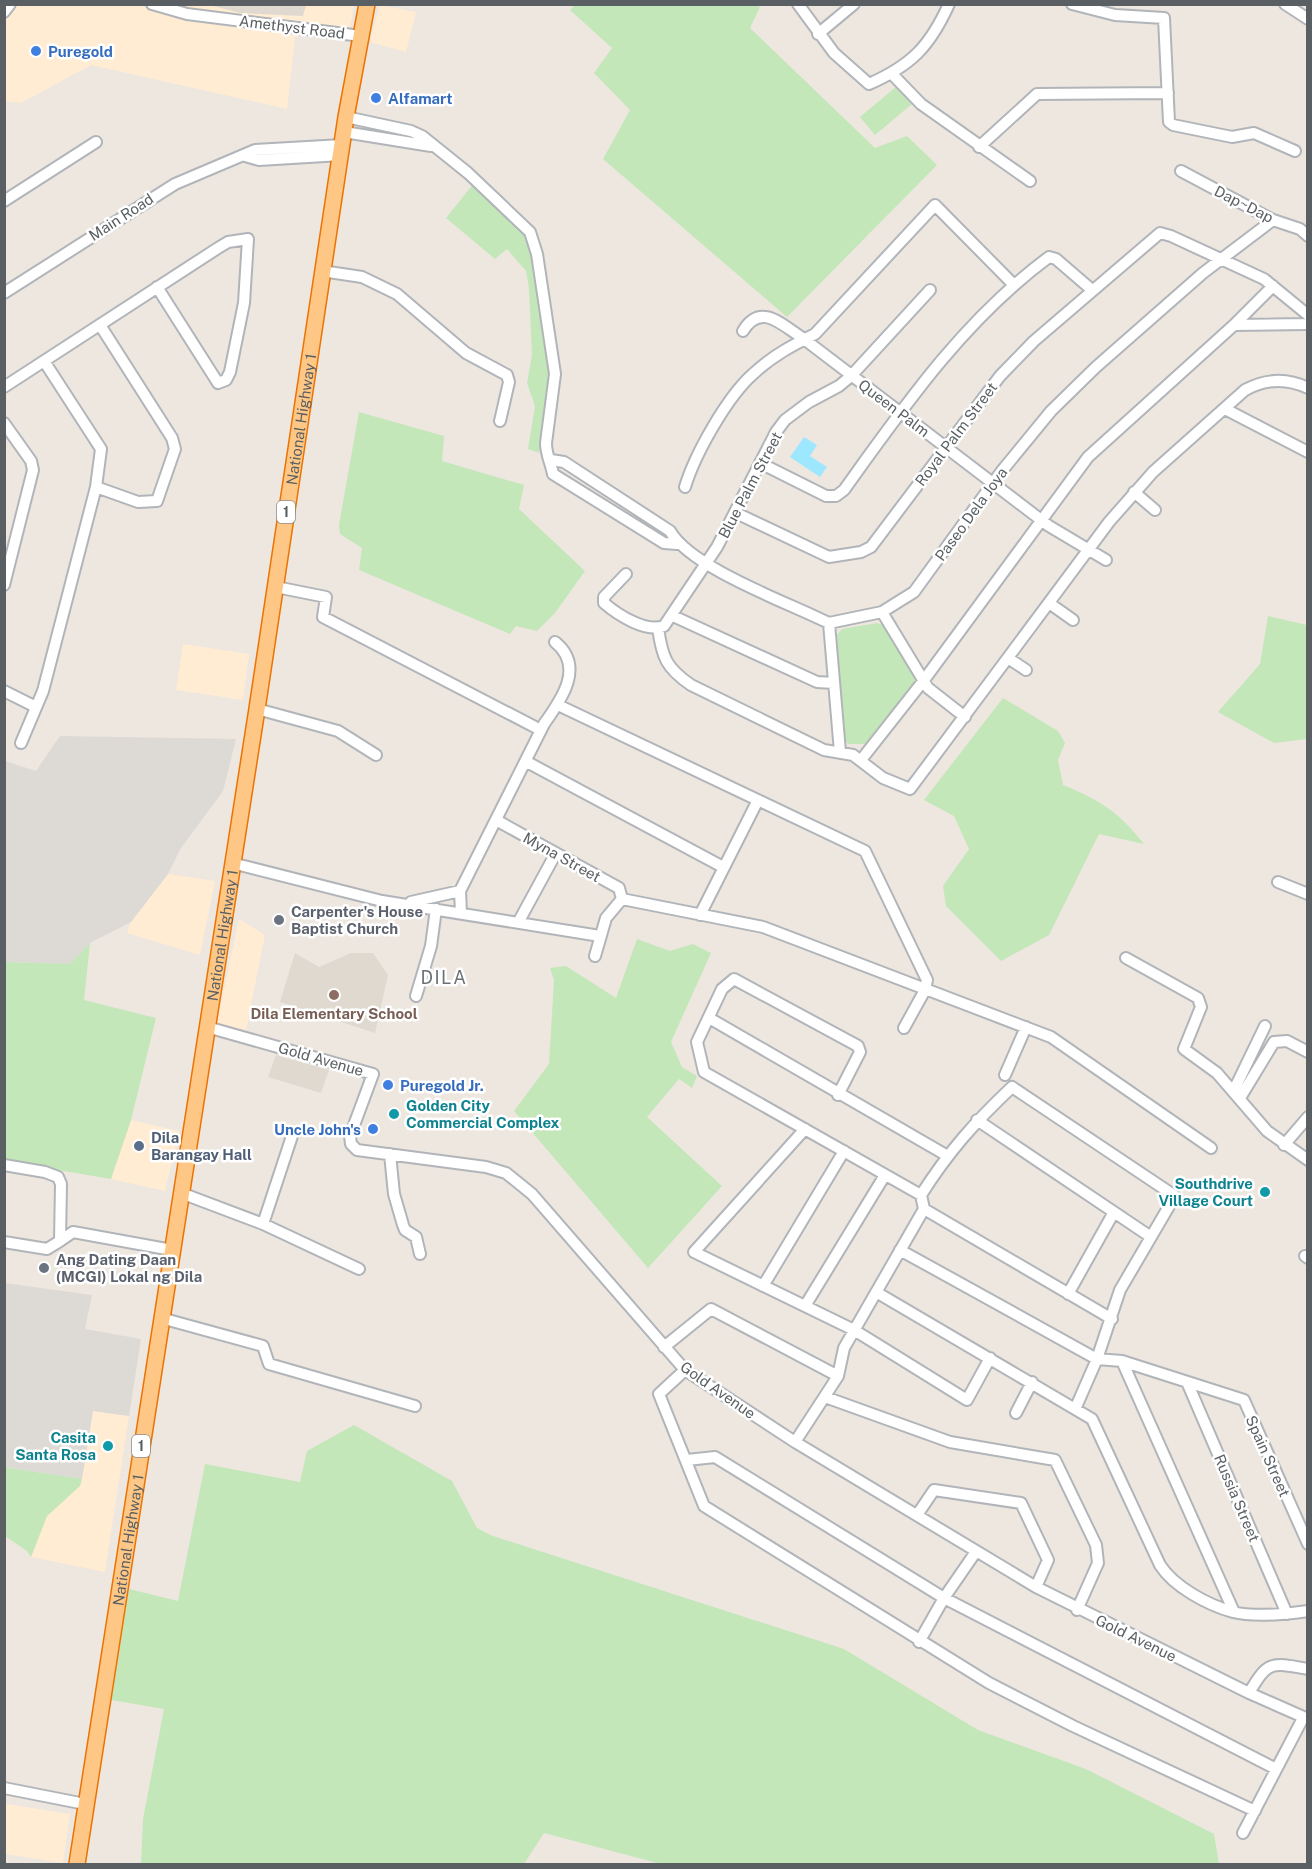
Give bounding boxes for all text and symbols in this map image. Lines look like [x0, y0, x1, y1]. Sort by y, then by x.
street label: Amethyst Road [238, 12, 346, 42]
place label: Puregold [48, 43, 113, 60]
marker: Puregold [29, 44, 43, 58]
place label: Alfamart [388, 90, 452, 107]
marker: Alfamart [369, 91, 383, 105]
street label: Dap~Dap [1212, 182, 1276, 226]
street label: Main Road [86, 190, 156, 244]
street label: National Highway 1 [282, 352, 319, 486]
street label: Queen Palm [855, 376, 933, 440]
street label: Royal Palm Street [912, 379, 1001, 489]
street label: Blue Palm Street [715, 429, 785, 541]
street label: Paseo Dela Joya [931, 464, 1011, 564]
road number: 1 [277, 501, 295, 523]
street label: Myna Street [520, 829, 604, 885]
street label: National Highway 1 [203, 868, 240, 1002]
place label: Carpenter's House Baptist Church [291, 903, 423, 937]
marker: Carpenter's House Baptist Church [272, 913, 286, 927]
district label: DILA [420, 967, 468, 988]
marker: Dila Elementary School [327, 988, 341, 1002]
place label: Dila Elementary School [250, 1005, 418, 1022]
street label: Gold Avenue [276, 1039, 366, 1079]
place label: Puregold Jr. [400, 1077, 484, 1094]
marker: Puregold Jr. [381, 1078, 395, 1092]
place label: Golden City Commercial Complex [406, 1097, 560, 1131]
marker: Golden City Commercial Complex [387, 1107, 401, 1121]
place label: Uncle John's [274, 1121, 361, 1138]
marker: Uncle John's [366, 1122, 380, 1136]
place label: Dila Barangay Hall [151, 1129, 252, 1163]
marker: Dila Barangay Hall [132, 1139, 146, 1153]
place label: Southdrive Village Court [1158, 1175, 1253, 1209]
marker: Southdrive Village Court [1258, 1185, 1272, 1199]
place label: Ang Dating Daan (MCGI) Lokal ng Dila [56, 1251, 202, 1285]
marker: Ang Dating Daan (MCGI) Lokal ng Dila [37, 1261, 51, 1275]
street label: Gold Avenue [677, 1358, 759, 1422]
street label: Spain Street [1243, 1413, 1294, 1499]
place label: Casita Santa Rosa [15, 1429, 96, 1463]
road number: 1 [132, 1435, 150, 1457]
marker: Casita Santa Rosa [101, 1439, 115, 1453]
street label: Russia Street [1211, 1452, 1263, 1544]
street label: National Highway 1 [109, 1473, 146, 1607]
street label: Gold Avenue [1093, 1611, 1179, 1665]

